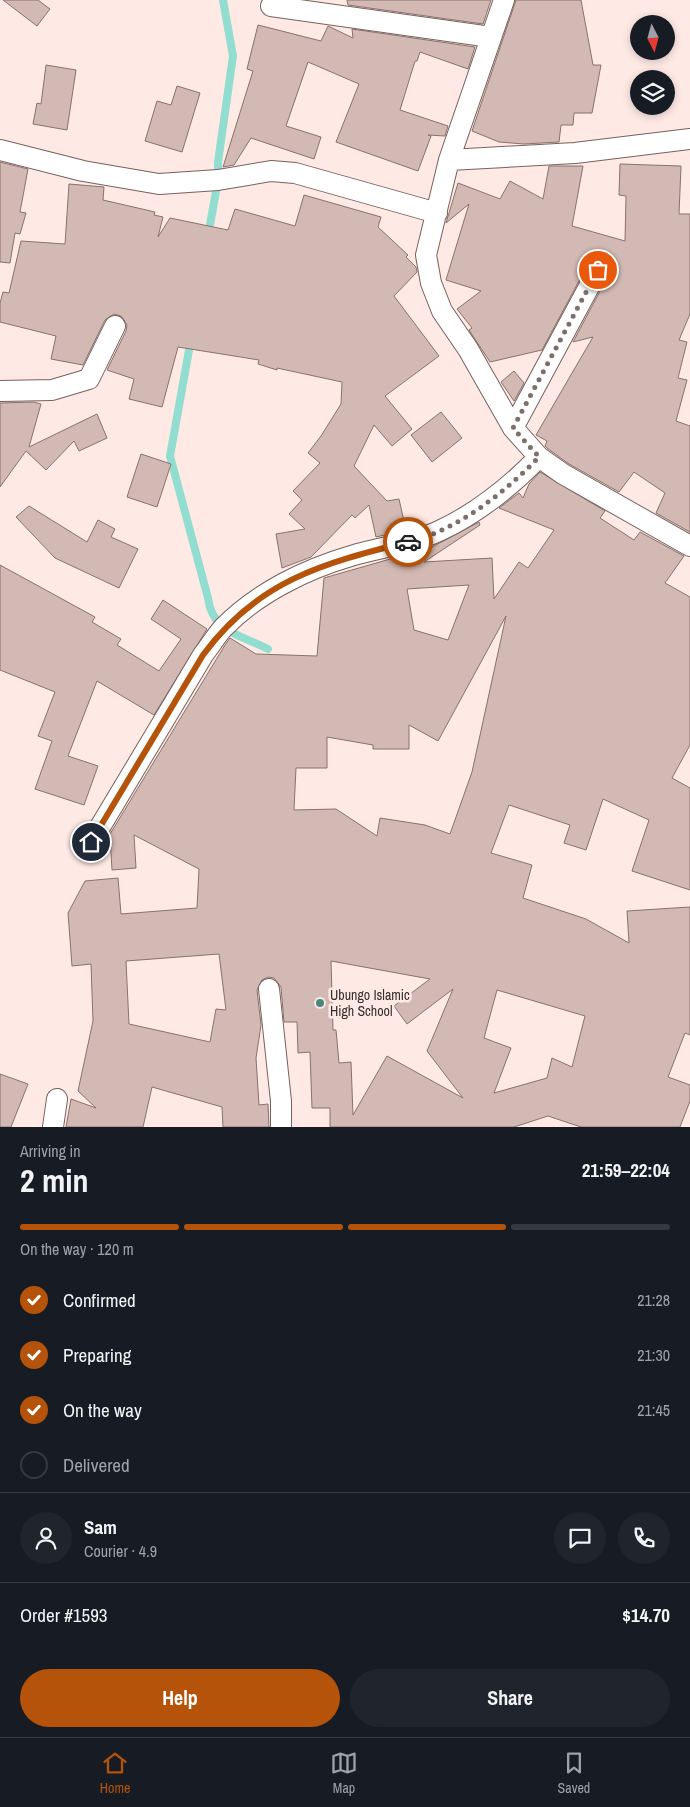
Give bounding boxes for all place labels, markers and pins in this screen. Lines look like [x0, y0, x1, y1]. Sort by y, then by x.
pin [577, 249, 619, 291]
pin [70, 821, 112, 863]
place label: Ubungo Islamic High School [330, 986, 410, 1020]
marker: Ubungo Islamic High School [314, 997, 326, 1009]

